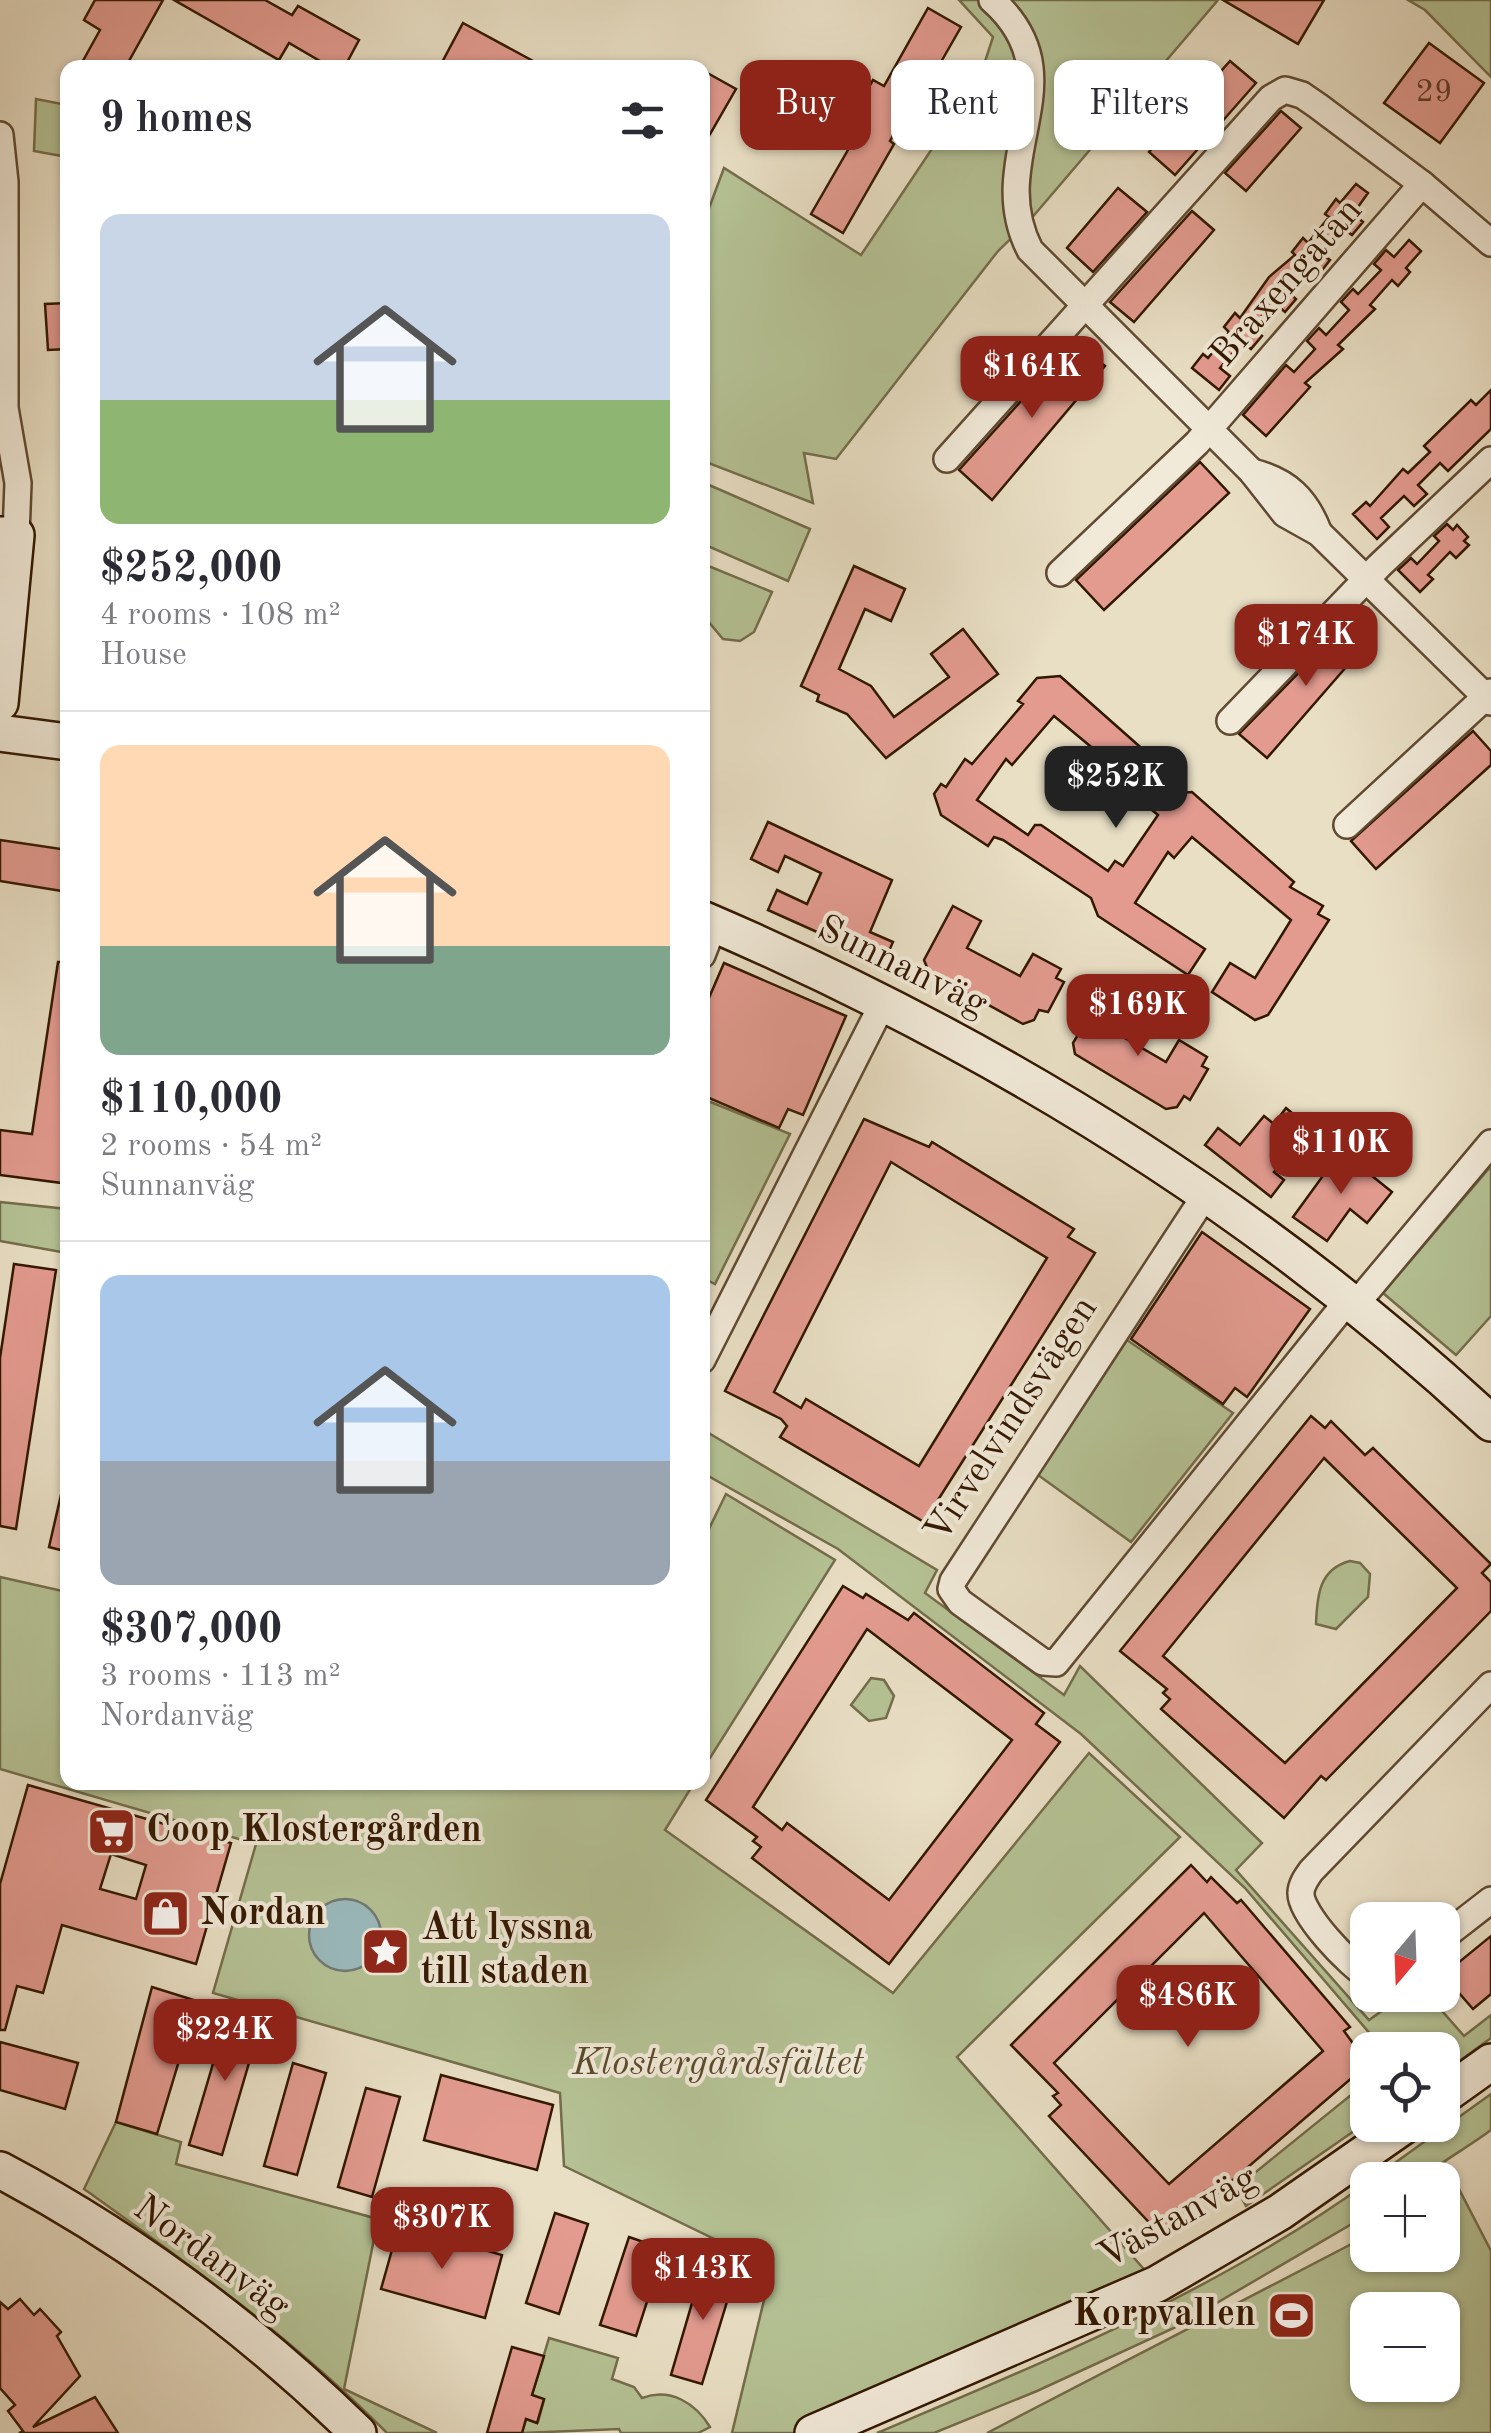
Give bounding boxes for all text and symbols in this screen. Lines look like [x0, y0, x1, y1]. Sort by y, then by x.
chip: Buy [740, 60, 871, 150]
chip: Rent [891, 60, 1034, 150]
chip: Filters [1054, 60, 1224, 150]
house number: 29 [1415, 77, 1453, 109]
icon: filters [615, 93, 670, 148]
text: 9 homes [100, 99, 252, 141]
street label: Braxengatan [1204, 192, 1370, 374]
icon: home [295, 279, 475, 459]
pin: $164K [962, 336, 1102, 421]
text: $164K [983, 352, 1081, 384]
text: $252,000 [100, 549, 282, 591]
text: 4 rooms · 108 m² [100, 600, 341, 632]
pin: $174K [1236, 604, 1376, 689]
text: $174K [1257, 620, 1355, 652]
text: House [100, 640, 187, 672]
pin: $252K [1046, 746, 1186, 831]
text: $252K [1067, 762, 1165, 794]
icon: home [295, 810, 475, 990]
street label: Sunnanväg [811, 910, 993, 1025]
pin: $169K [1068, 974, 1208, 1059]
text: $169K [1089, 990, 1187, 1022]
text: $110,000 [100, 1080, 282, 1122]
pin: $110K [1271, 1112, 1411, 1197]
text: $110K [1292, 1128, 1390, 1160]
text: 2 rooms · 54 m² [100, 1131, 322, 1163]
text: Sunnanväg [100, 1171, 255, 1203]
street label: Virvelvindsvägen [919, 1290, 1105, 1550]
icon: home [295, 1340, 475, 1520]
text: $307,000 [100, 1610, 282, 1652]
text: 3 rooms · 113 m² [100, 1661, 341, 1693]
text: Nordanväg [100, 1701, 253, 1733]
supermarket icon: Coop Klostergården [85, 1805, 137, 1857]
place label: Coop Klostergården [146, 1812, 482, 1850]
shop icon: Nordan [139, 1888, 191, 1940]
place label: Nordan [200, 1895, 326, 1933]
north arrow [1350, 1902, 1460, 2012]
map controls [1350, 1902, 1460, 2402]
place label: Att lyssna till staden [421, 1910, 593, 1992]
place icon: Att lyssna till staden [360, 1925, 412, 1977]
pin: $486K [1118, 1965, 1258, 2050]
text: $486K [1139, 1981, 1237, 2013]
pin: $224K [155, 1999, 295, 2084]
text: $224K [176, 2015, 274, 2047]
button: locate [1350, 2032, 1460, 2142]
park label: Klostergårdsfältet [571, 2045, 865, 2083]
street label: Västanväg [1092, 2159, 1264, 2277]
button: + [1350, 2162, 1460, 2272]
pin: $307K [372, 2187, 512, 2272]
street label: Nordanväg [126, 2189, 296, 2327]
text: $307K [393, 2203, 491, 2235]
pin: $143K [633, 2238, 773, 2323]
text: $143K [654, 2254, 752, 2286]
sports icon: Korpvallen [1265, 2289, 1317, 2341]
button: − [1350, 2292, 1460, 2402]
place label: Korpvallen [1073, 2296, 1256, 2334]

